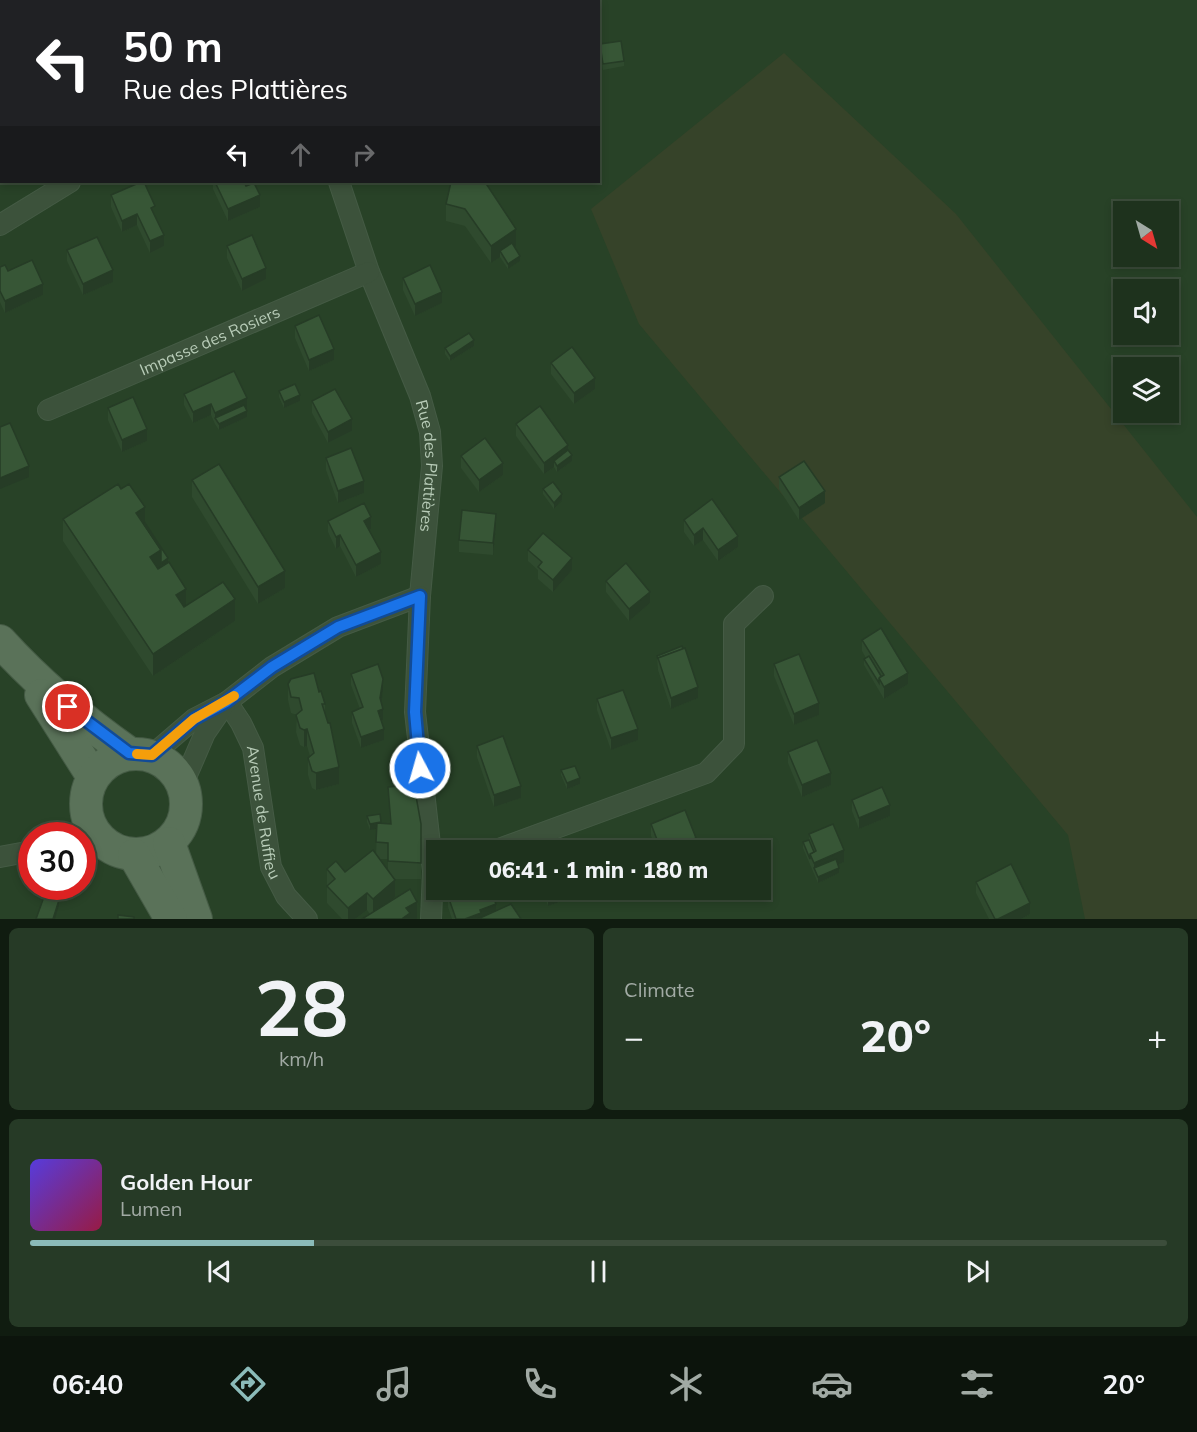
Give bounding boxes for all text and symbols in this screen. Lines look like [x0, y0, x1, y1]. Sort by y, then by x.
text: 50 m [123, 20, 223, 73]
icon: left [24, 24, 102, 102]
text: Rue des Plattières [123, 72, 348, 106]
icon: left [221, 138, 254, 171]
icon: ahead [284, 138, 317, 171]
icon: right [347, 138, 380, 171]
north arrow [1113, 201, 1179, 267]
map controls [1113, 201, 1179, 423]
button: sound [1113, 279, 1179, 345]
street label: Impasse des Rosiers [136, 301, 283, 379]
button: layers [1113, 357, 1179, 423]
street label: Rue des Plattières [412, 398, 442, 533]
pin [42, 681, 93, 732]
icon: arrive [51, 690, 84, 723]
position arrow [388, 736, 452, 800]
street label: Avenue de Ruffieu [243, 744, 286, 882]
speed limit sign: 30 [18, 822, 96, 900]
text: 06:41 · 1 min · 180 m [489, 856, 708, 884]
text: 28 [255, 958, 348, 1056]
text: Climate [624, 977, 695, 1002]
text: 20° [860, 1007, 931, 1063]
text: − [624, 1016, 644, 1057]
text: + [1147, 1016, 1167, 1057]
text: km/h [279, 1046, 324, 1071]
text: Golden Hour [120, 1168, 252, 1196]
text: Lumen [120, 1196, 182, 1221]
icon: previous [203, 1255, 236, 1288]
icon: pause [582, 1255, 615, 1288]
icon: next [961, 1255, 994, 1288]
icon: directions [227, 1363, 269, 1405]
icon: music [373, 1363, 415, 1405]
icon: phone [519, 1363, 561, 1405]
icon: climate [665, 1363, 707, 1405]
icon: car [811, 1363, 853, 1405]
icon: filters [956, 1363, 998, 1405]
text: 06:40 [52, 1367, 123, 1401]
text: 20° [1102, 1367, 1145, 1401]

